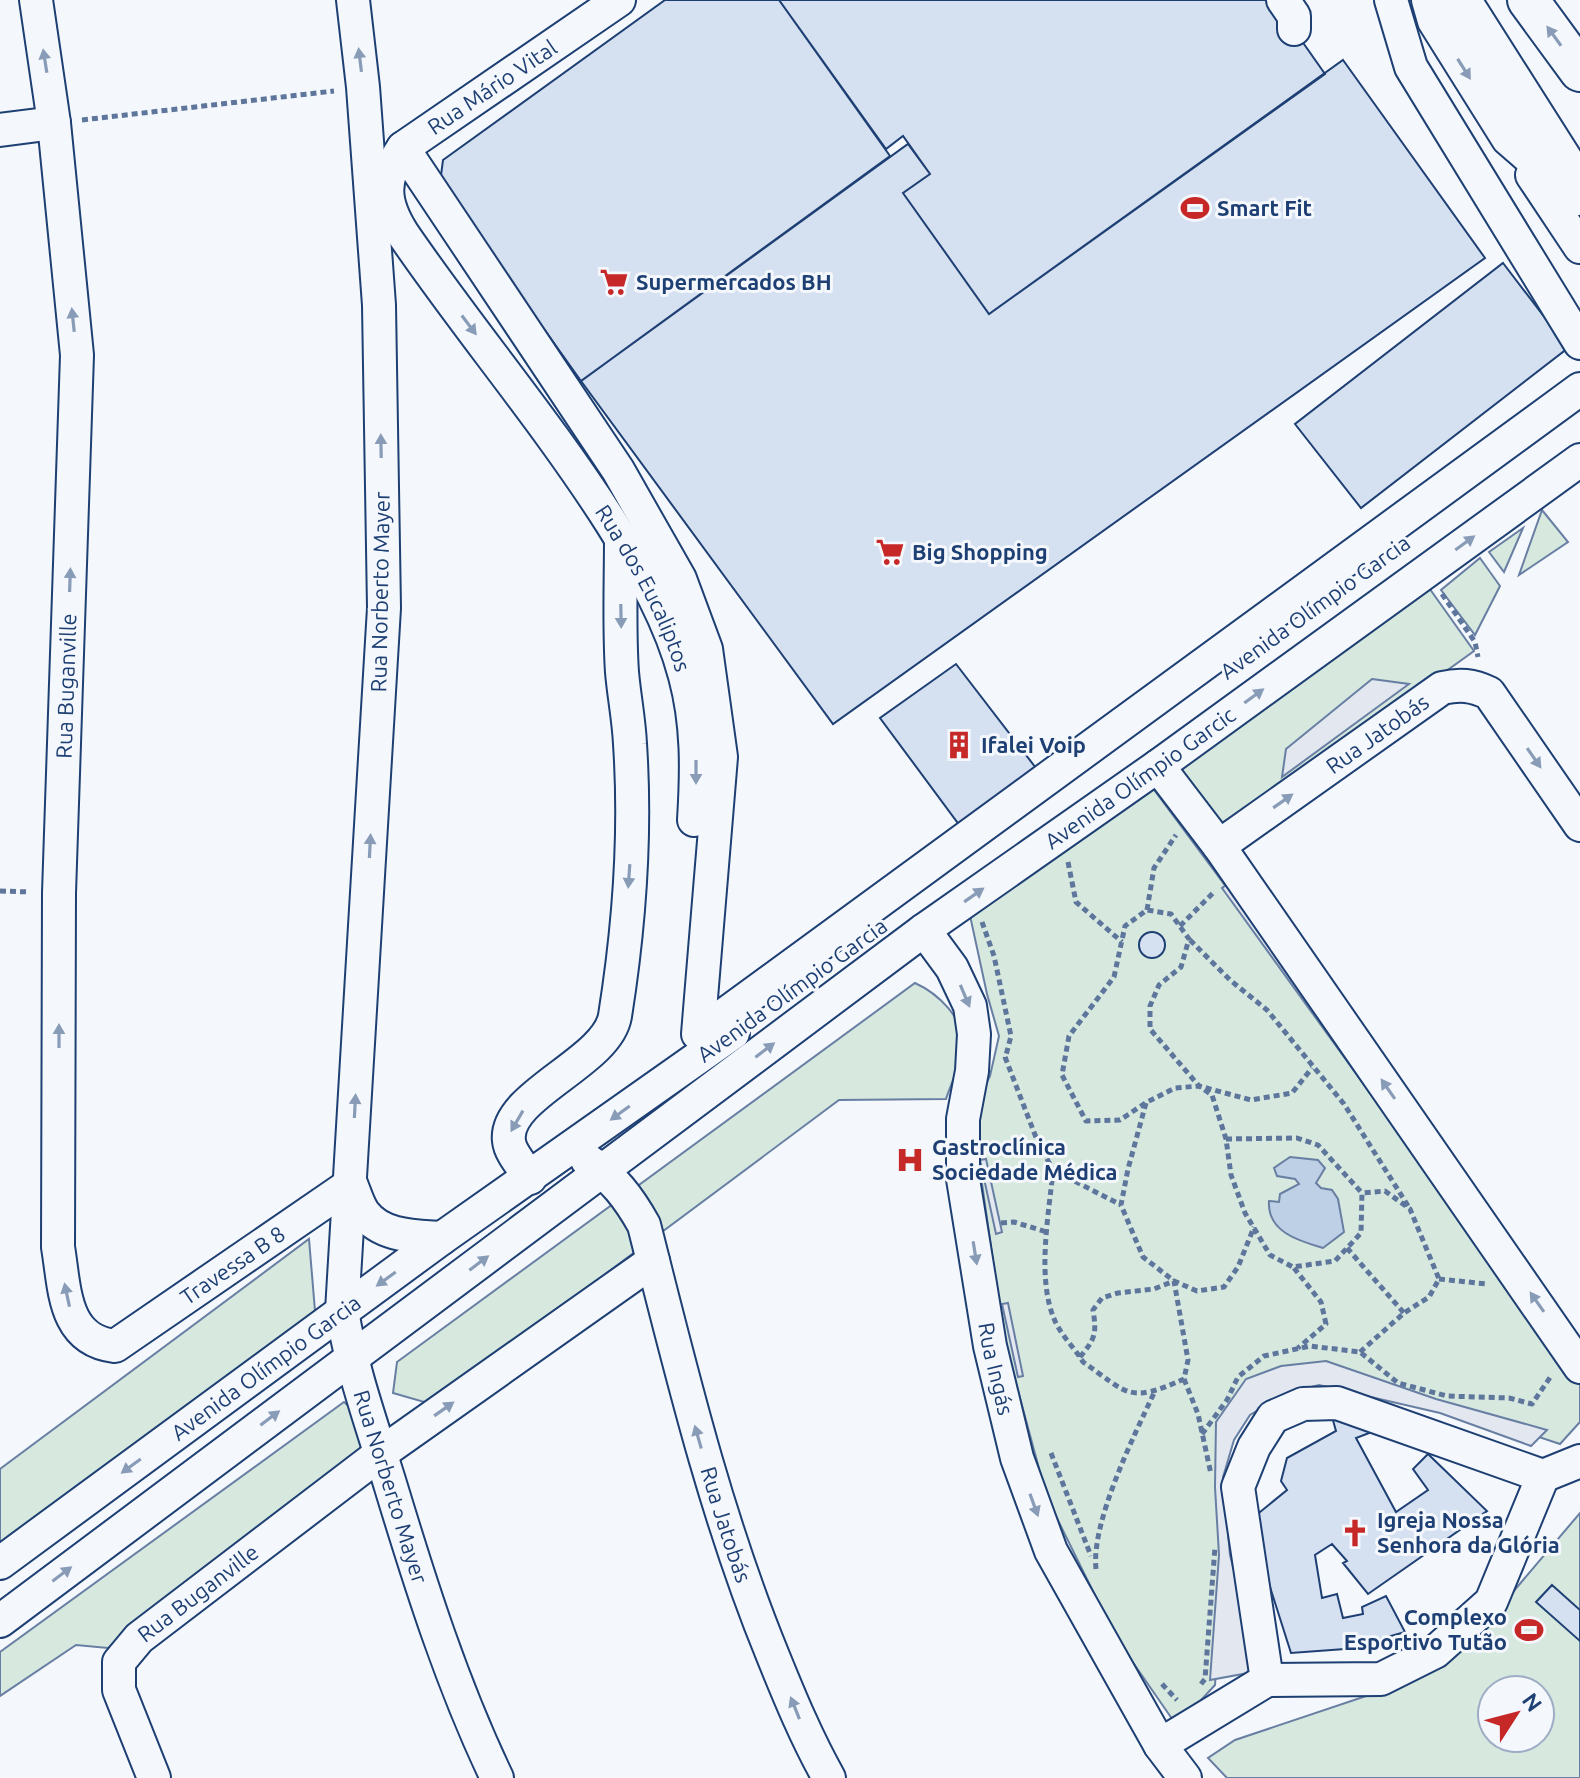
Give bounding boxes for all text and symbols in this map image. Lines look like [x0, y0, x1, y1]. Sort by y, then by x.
one-way arrow [1547, 25, 1562, 46]
street label: Rua Mário Vital [422, 34, 561, 139]
one-way arrow [353, 47, 366, 72]
one-way arrow [38, 49, 51, 74]
one-way arrow [1457, 58, 1472, 79]
sports icon: Smart Fit [1180, 193, 1210, 223]
place label: Smart Fit [1217, 195, 1312, 220]
supermarket icon: Supermercados BH [599, 267, 629, 297]
place label: Supermercados BH [636, 269, 832, 294]
one-way arrow [67, 308, 80, 333]
one-way arrow [460, 315, 476, 335]
one-way arrow [375, 433, 387, 458]
street label: Rua Norberto Mayer [365, 491, 394, 693]
street label: Rua dos Eucaliptos [591, 500, 696, 674]
street label: Avenida Olímpio Garcia [1215, 529, 1414, 684]
one-way arrow [1454, 536, 1475, 551]
supermarket icon: Big Shopping [875, 537, 905, 567]
place label: Big Shopping [912, 539, 1048, 564]
one-way arrow [63, 567, 76, 592]
one-way arrow [615, 604, 628, 629]
street label: Rua Buganville [50, 613, 81, 759]
one-way arrow [1243, 688, 1265, 704]
street label: Rua Jatobás [1321, 689, 1433, 778]
street label: Avenida Olímpio Garcic [1040, 701, 1240, 853]
building icon: Ifalei Voip [944, 730, 974, 760]
place label: Ifalei Voip [981, 732, 1086, 757]
one-way arrow [1526, 747, 1541, 768]
one-way arrow [690, 760, 702, 785]
one-way arrow [1272, 793, 1294, 809]
one-way arrow [364, 833, 377, 858]
one-way arrow [622, 864, 635, 889]
one-way arrow [963, 888, 984, 903]
street label: Avenida Olímpio Garcia [692, 912, 891, 1067]
one-way arrow [958, 984, 971, 1008]
one-way arrow [53, 1023, 65, 1048]
one-way arrow [754, 1042, 776, 1058]
one-way arrow [1381, 1078, 1396, 1099]
one-way arrow [349, 1093, 362, 1118]
one-way arrow [610, 1104, 631, 1120]
one-way arrow [510, 1109, 524, 1132]
place label: Gastroclínica Sociedade Médica [932, 1134, 1117, 1184]
hospital icon: Gastroclínica Sociedade Médica [895, 1145, 925, 1175]
street label: Travessa B 8 [175, 1220, 289, 1309]
one-way arrow [969, 1241, 982, 1266]
one-way arrow [468, 1255, 489, 1271]
one-way arrow [375, 1271, 396, 1286]
one-way arrow [60, 1283, 73, 1308]
street label: Avenida Olímpio Garcia [166, 1289, 365, 1445]
one-way arrow [1530, 1292, 1545, 1313]
street label: Rua Ingás [974, 1320, 1019, 1417]
street label: Rua Norberto Mayer [349, 1387, 433, 1587]
one-way arrow [434, 1402, 455, 1417]
one-way arrow [260, 1411, 281, 1427]
one-way arrow [691, 1425, 704, 1449]
one-way arrow [120, 1458, 142, 1474]
street label: Rua Jatobás [696, 1464, 757, 1586]
one-way arrow [1028, 1494, 1041, 1518]
place label: Igreja Nossa Senhora da Glória [1377, 1507, 1560, 1557]
church icon: Igreja Nossa Senhora da Glória [1340, 1518, 1370, 1548]
street label: Rua Buganville [132, 1539, 263, 1647]
one-way arrow [52, 1567, 73, 1583]
place label: Complexo Esportivo Tutão [1344, 1604, 1507, 1654]
sports icon: Complexo Esportivo Tutão [1514, 1615, 1544, 1645]
north arrow [1476, 1674, 1556, 1754]
text: N [1518, 1688, 1548, 1716]
one-way arrow [788, 1696, 801, 1720]

